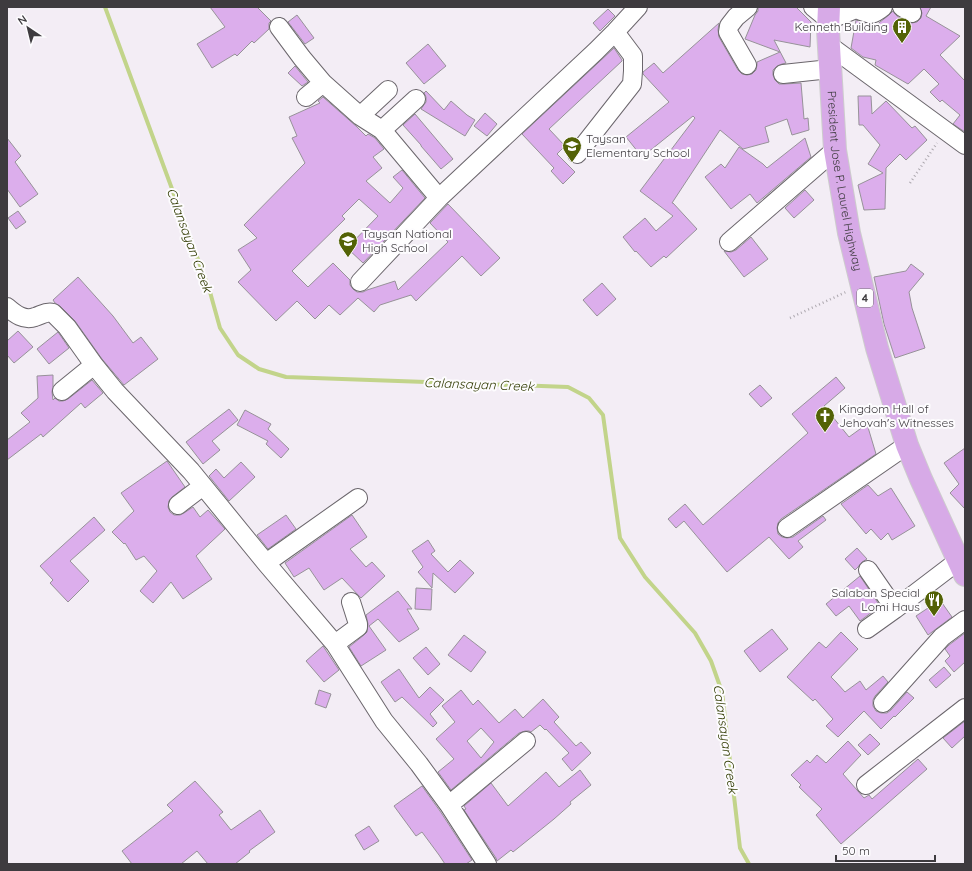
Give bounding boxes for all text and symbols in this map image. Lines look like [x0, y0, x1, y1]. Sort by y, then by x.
north arrow [8, 8, 48, 48]
text: N [15, 12, 30, 28]
building icon: Kenneth Building [891, 16, 913, 44]
place label: Kenneth Building [794, 19, 888, 34]
street label: President Jose P. Laurel Highway [825, 90, 866, 272]
place label: Taysan Elementary School [586, 131, 690, 160]
school or university icon: Taysan Elementary School [561, 135, 583, 163]
water label: Calansayan Creek [164, 186, 217, 295]
place label: Taysan National High School [362, 226, 452, 255]
school or university icon: Taysan National High School [337, 230, 359, 258]
road number: 4 [857, 289, 873, 307]
water label: Calansayan Creek [424, 374, 535, 394]
place label: Kingdom Hall of Jehovah's Witnesses [839, 401, 954, 430]
church icon: Kingdom Hall of Jehovah's Witnesses [814, 405, 836, 433]
place label: Salaban Special Lomi Haus [832, 585, 920, 614]
restaurant icon: Salaban Special Lomi Haus [923, 589, 945, 617]
water label: Calansayan Creek [710, 683, 742, 796]
scale bar [836, 837, 935, 863]
text: 50 m [842, 843, 870, 858]

